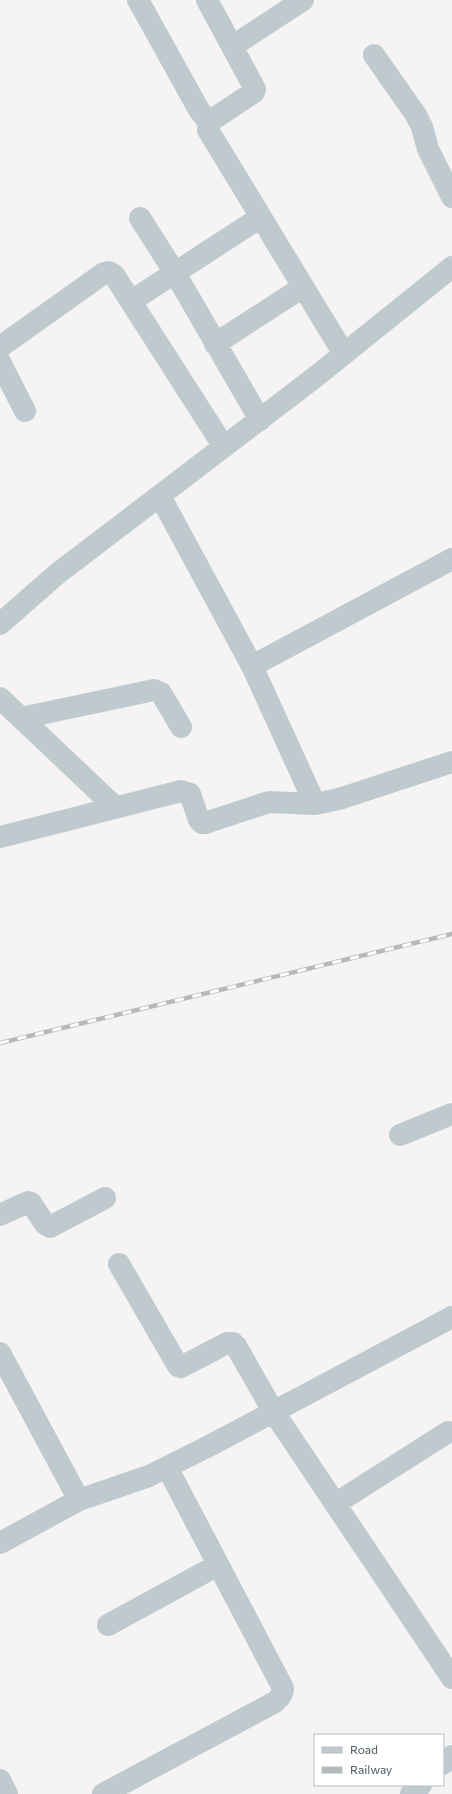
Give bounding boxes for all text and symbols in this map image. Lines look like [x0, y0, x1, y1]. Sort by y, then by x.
legend [314, 1734, 444, 1786]
text: Road [350, 1742, 378, 1756]
text: Railway [350, 1762, 392, 1776]

